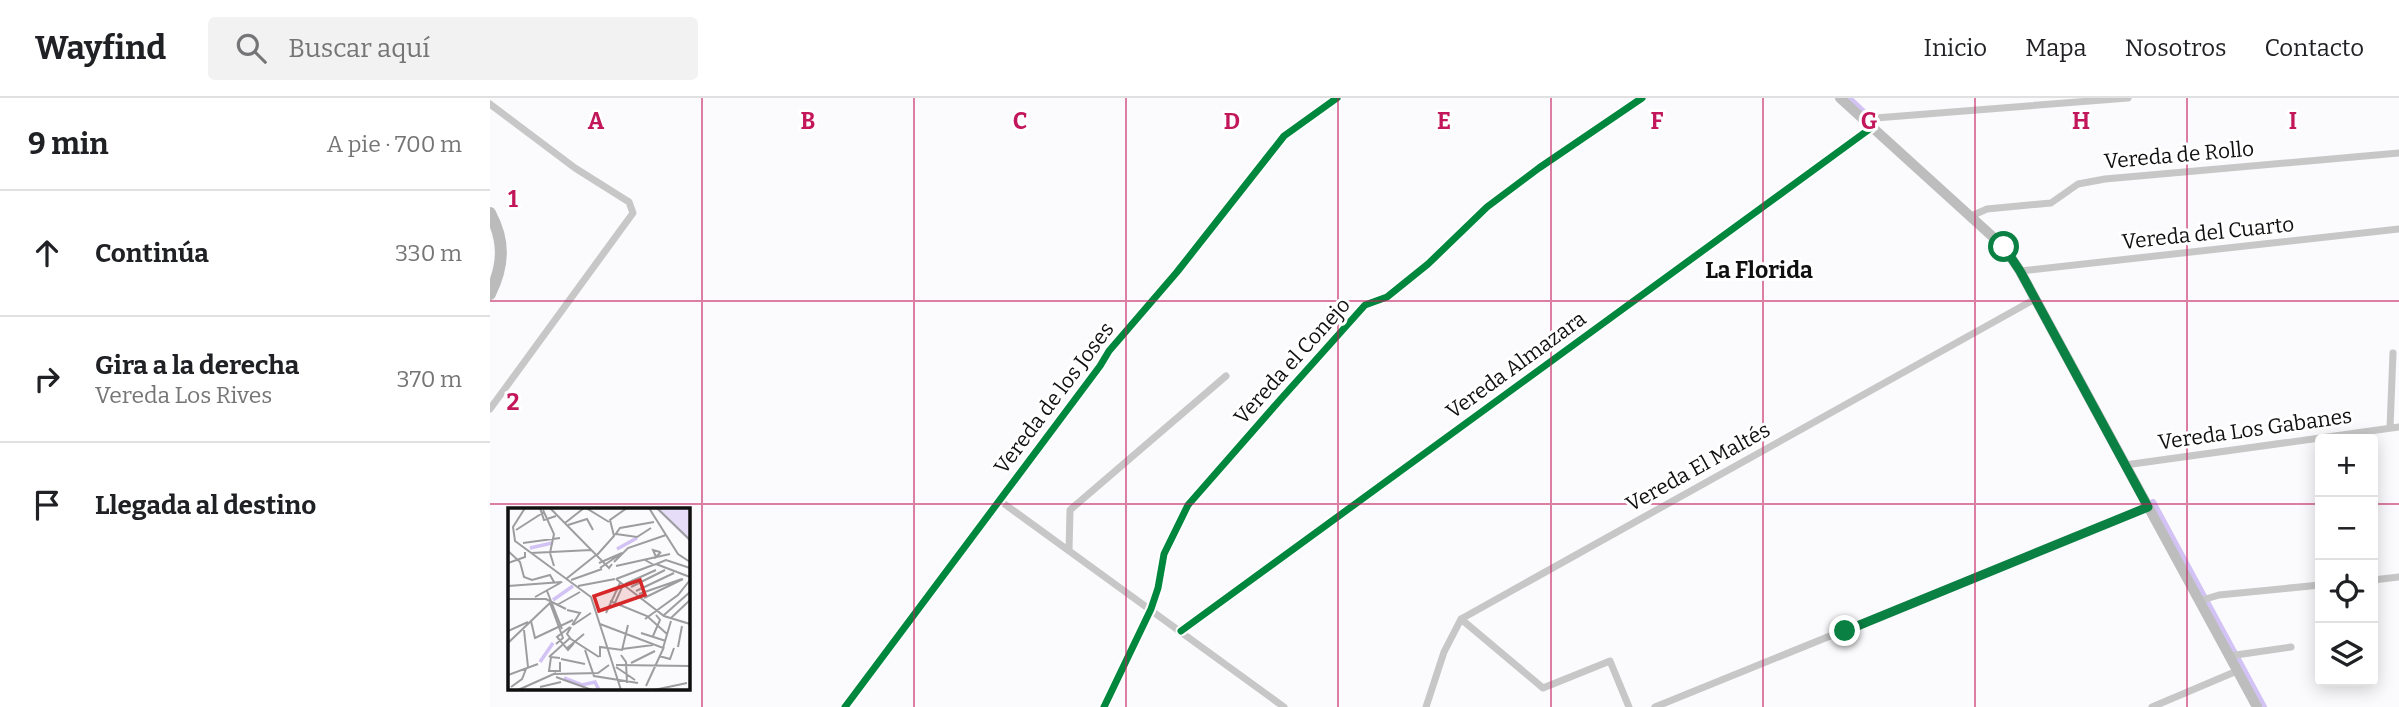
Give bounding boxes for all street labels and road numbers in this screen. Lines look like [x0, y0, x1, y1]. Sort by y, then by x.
street label: Vereda de Rollo [2103, 135, 2255, 175]
street label: Vereda del Cuarto [2121, 211, 2295, 255]
street label: Vereda el Conejo [1228, 292, 1356, 430]
street label: Vereda Almazara [1441, 305, 1591, 424]
street label: Vereda de los Joses [988, 317, 1120, 479]
street label: Vereda Los Gabanes [2156, 403, 2354, 455]
street label: Vereda El Maltés [1621, 417, 1775, 517]

